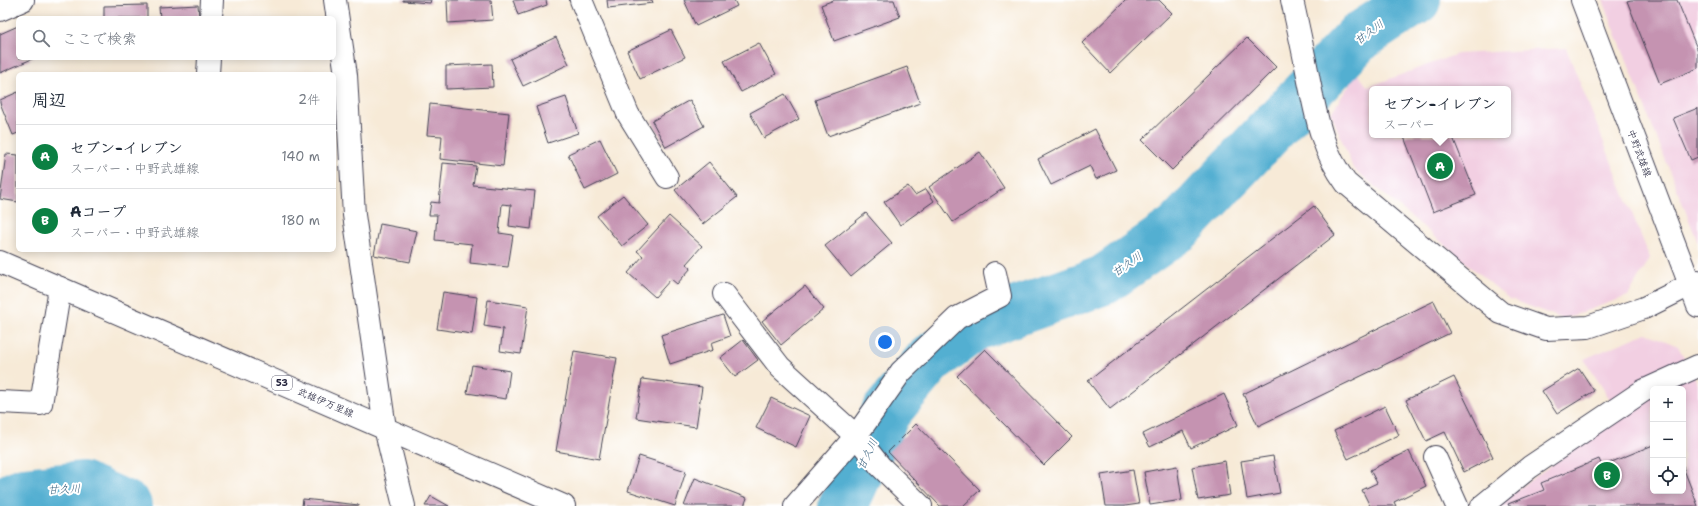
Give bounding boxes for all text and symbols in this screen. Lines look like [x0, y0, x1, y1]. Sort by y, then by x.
search box [16, 16, 336, 60]
water label: 甘久川 [1352, 16, 1387, 48]
icon: search [30, 27, 52, 49]
text: ここで検索 [62, 29, 137, 49]
popup [1369, 86, 1511, 138]
text: 周辺 [32, 89, 66, 111]
text: 2件 [298, 91, 320, 108]
text: セブン-イレブン [1384, 94, 1496, 114]
text: スーパー [1384, 116, 1435, 133]
street label: 中野武雄線 [1625, 128, 1655, 179]
text: セブン-イレブン [70, 138, 183, 158]
text: A [40, 148, 50, 165]
text: 140 m [281, 148, 320, 165]
pin: A [1427, 151, 1453, 181]
text: スーパー · 中野武雄線 [70, 160, 199, 177]
text: Aコープ [70, 202, 126, 222]
text: B [41, 212, 49, 229]
text: 180 m [281, 212, 320, 229]
text: スーパー · 中野武雄線 [70, 224, 199, 241]
water label: 甘久川 [1109, 249, 1145, 280]
your location [875, 332, 895, 352]
road number: 53 [272, 376, 292, 390]
street label: 武雄伊万里線 [296, 385, 356, 420]
map controls [1650, 386, 1686, 494]
button: + [1650, 386, 1686, 422]
button: − [1650, 422, 1686, 458]
water label: 甘久川 [854, 436, 881, 472]
button: locate [1650, 458, 1686, 494]
pin: B [1594, 460, 1620, 490]
water label: 甘久川 [47, 481, 81, 498]

